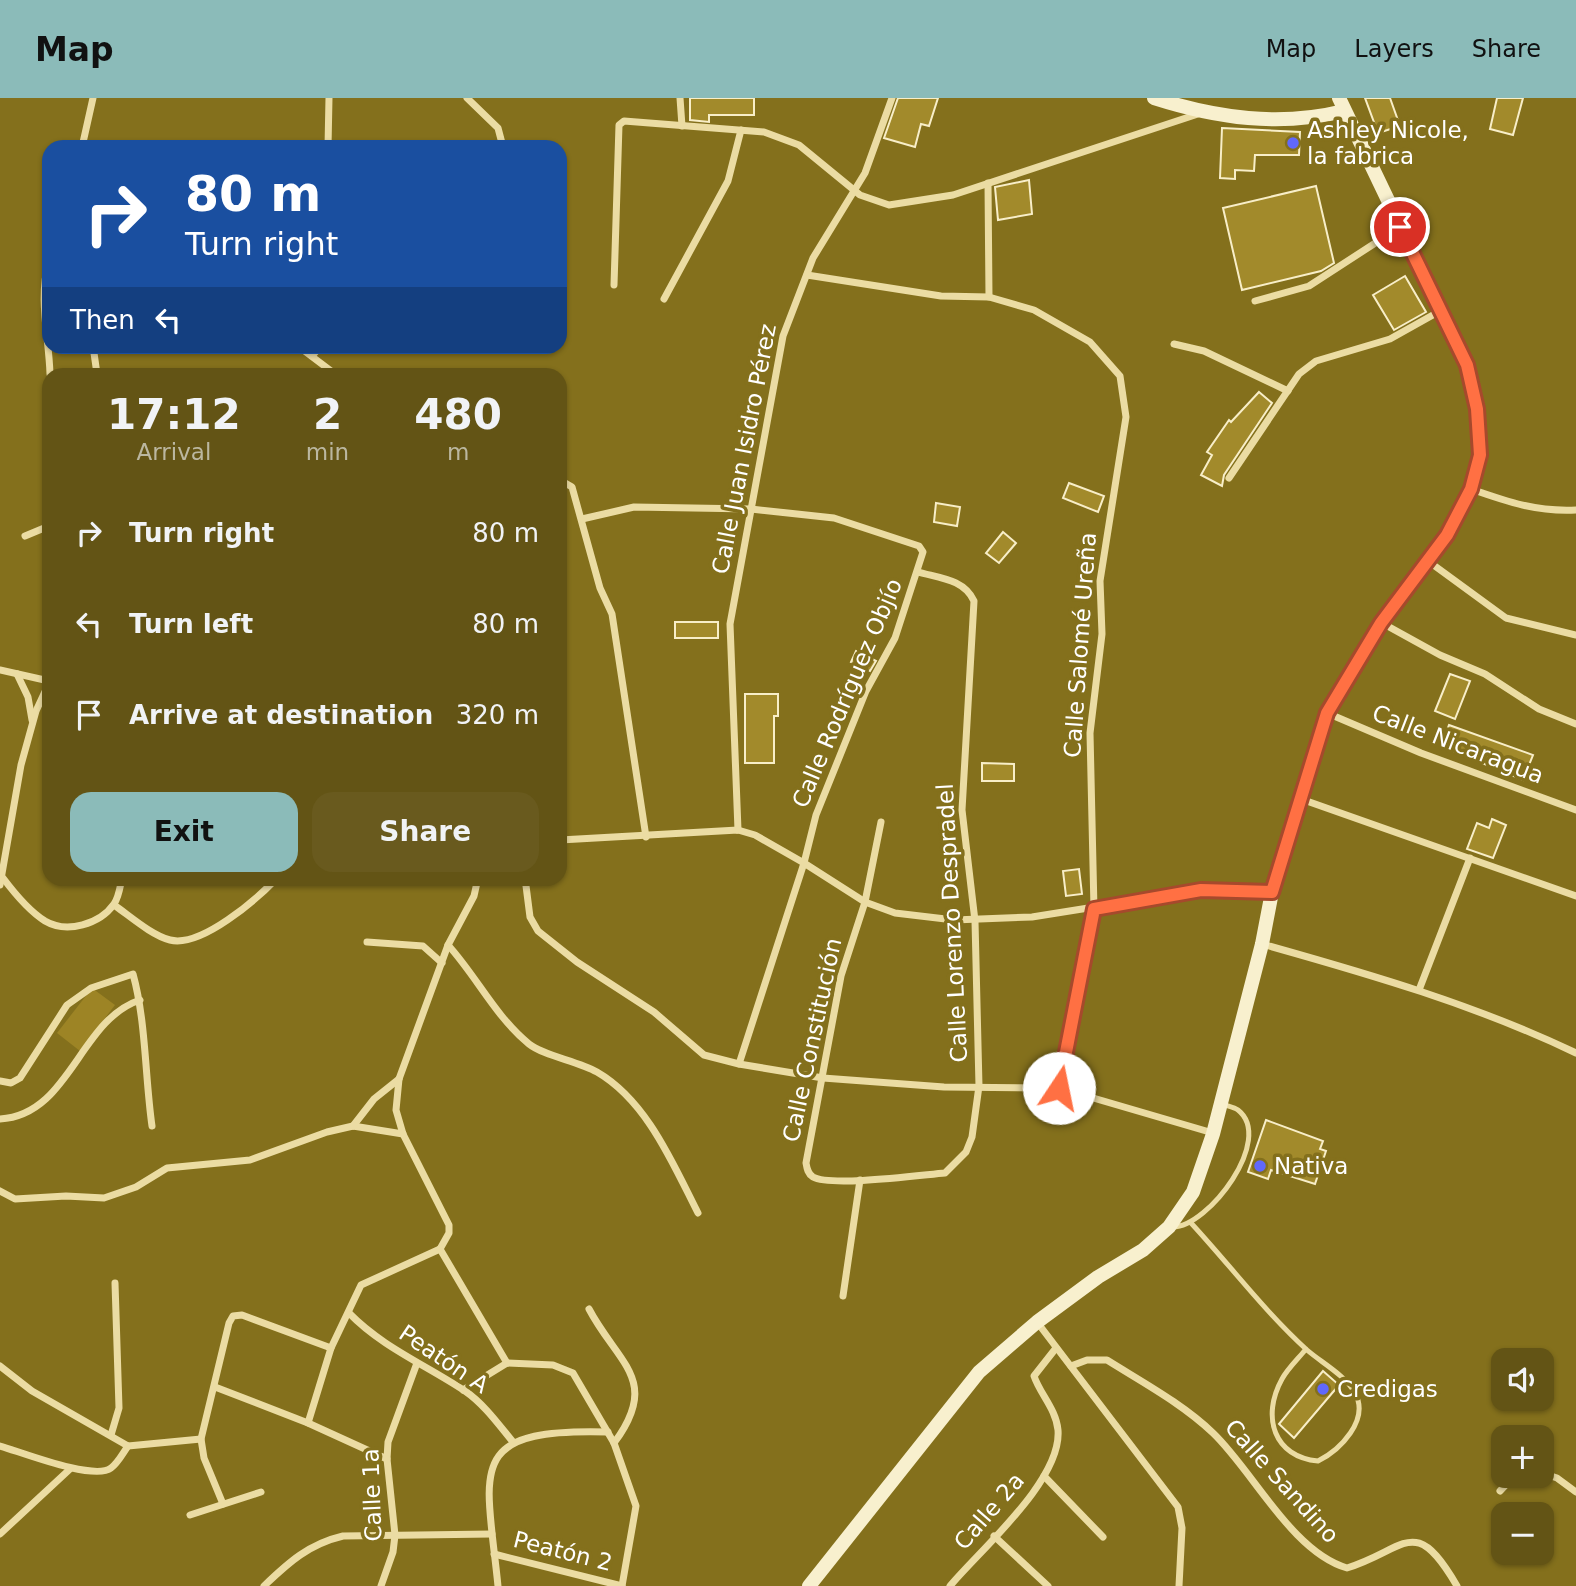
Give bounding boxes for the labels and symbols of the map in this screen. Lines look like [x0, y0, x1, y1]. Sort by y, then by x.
place label: Ashley Nicole, la fabrica [1307, 117, 1469, 169]
marker: Ashley Nicole, la fabrica [1285, 135, 1301, 151]
pin [1370, 197, 1430, 257]
street label: Calle Juan Isidro Pérez [707, 322, 781, 576]
street label: Calle Salomé Ureña [1059, 531, 1101, 759]
street label: Calle Rodríguez Objío [787, 575, 907, 811]
street label: Calle Nicaragua [1369, 699, 1547, 789]
street label: Calle Lorenzo Despradel [932, 783, 972, 1063]
street label: Calle Constitución [778, 936, 846, 1144]
position arrow [1022, 1051, 1096, 1125]
place label: Nativa [1274, 1153, 1348, 1179]
marker: Nativa [1252, 1158, 1268, 1174]
street label: Peatón A [394, 1320, 494, 1398]
place label: Credigas [1337, 1376, 1438, 1402]
marker: Credigas [1315, 1381, 1331, 1397]
street label: Calle Sandino [1220, 1414, 1344, 1548]
street label: Calle 1a [357, 1448, 387, 1542]
street label: Calle 2a [949, 1467, 1029, 1555]
street label: Peatón 2 [511, 1526, 615, 1576]

